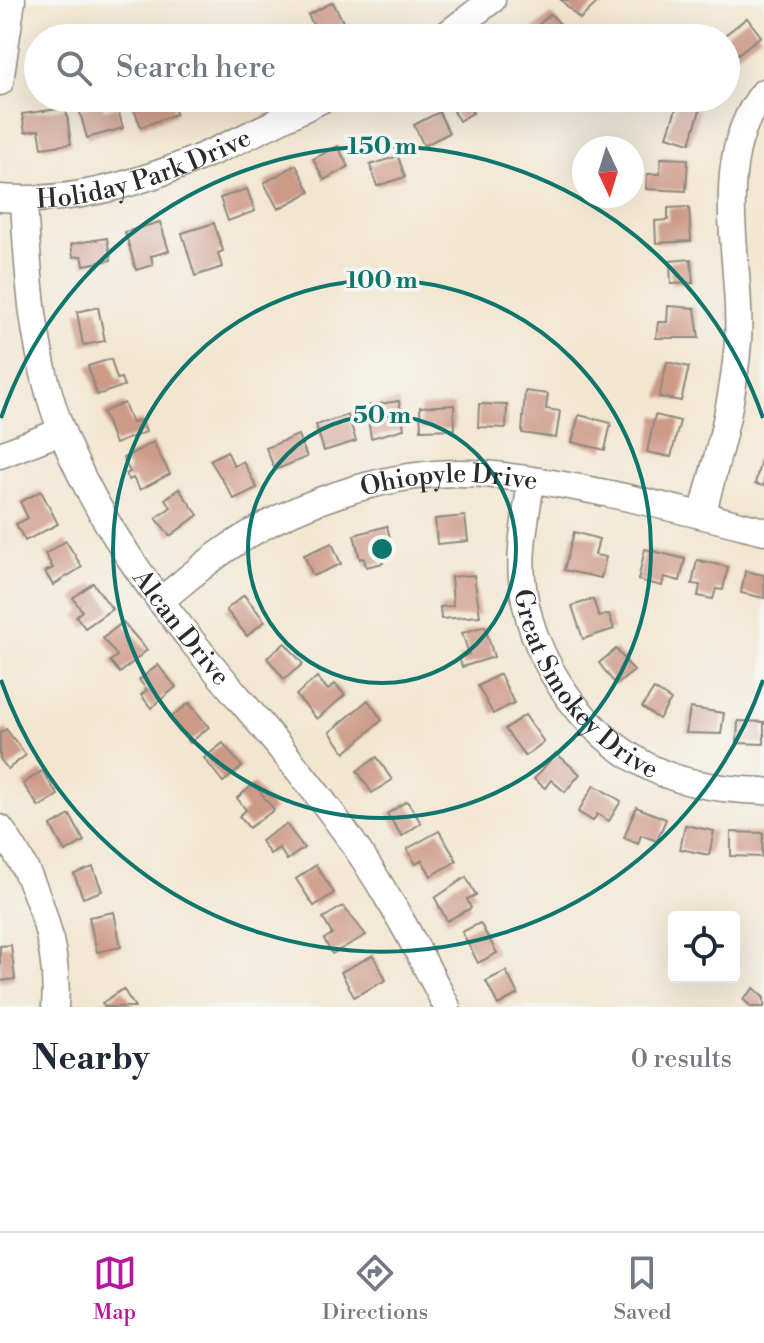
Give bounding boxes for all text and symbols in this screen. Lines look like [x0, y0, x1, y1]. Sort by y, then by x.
search box [24, 24, 740, 112]
icon: search [52, 46, 96, 90]
text: Search here [116, 49, 276, 87]
street label: Holiday Park Drive [35, 122, 256, 216]
text: 150 m [347, 132, 417, 162]
north arrow [572, 136, 644, 208]
text: 100 m [346, 266, 418, 296]
text: 50 m [353, 401, 411, 431]
street label: Ohiopyle Drive [357, 458, 540, 504]
centre of rings [368, 535, 396, 563]
street label: Alcan Drive [125, 562, 237, 692]
street label: Great Smokey Drive [506, 587, 663, 786]
map controls [668, 911, 740, 983]
button: locate [668, 911, 740, 983]
text: Nearby [32, 1038, 150, 1080]
text: 0 results [631, 1043, 732, 1075]
tab: Map [93, 1251, 137, 1326]
tab: Directions [322, 1251, 428, 1326]
tab: Saved [614, 1251, 671, 1326]

